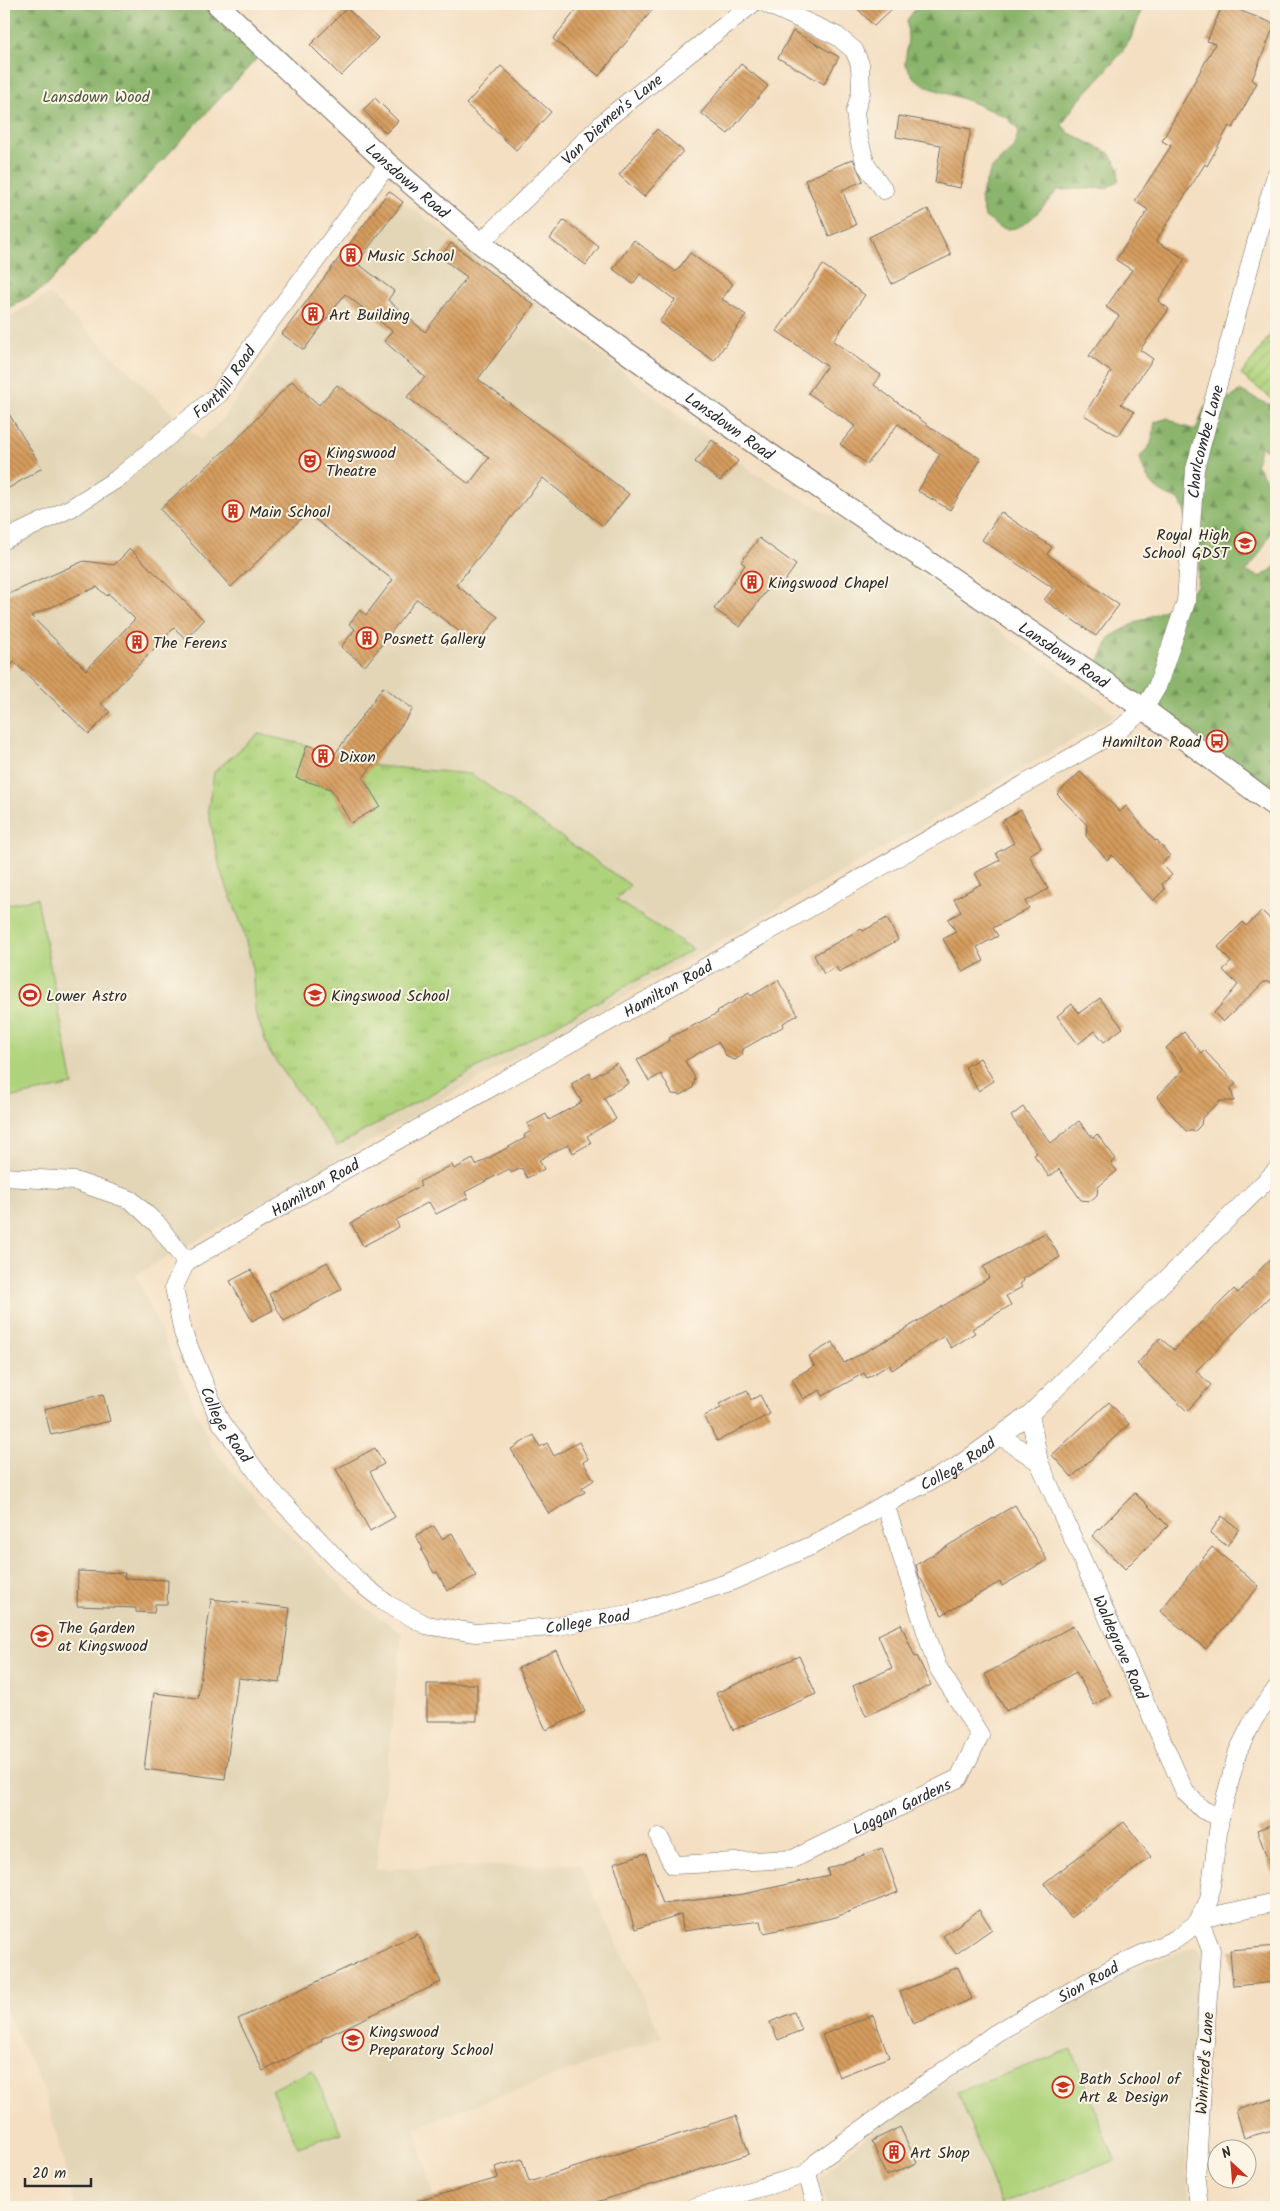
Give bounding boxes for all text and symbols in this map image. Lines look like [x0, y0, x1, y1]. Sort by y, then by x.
street label: Van Diemen's Lane [556, 68, 669, 171]
park label: Lansdown Wood [42, 85, 151, 110]
street label: Lansdown Road [359, 138, 455, 226]
building icon: Music School [339, 243, 363, 267]
place label: Music School [367, 244, 454, 269]
building icon: Art Building [301, 302, 325, 326]
place label: Art Building [329, 303, 410, 328]
street label: Fonthill Road [187, 340, 263, 425]
street label: Charlcombe Lane [1182, 382, 1231, 499]
street label: Lansdown Road [679, 386, 780, 468]
place label: Kingswood Theatre [326, 441, 396, 484]
theatre icon: Kingswood Theatre [298, 449, 322, 473]
building icon: Main School [221, 499, 245, 523]
place label: Main School [249, 500, 331, 525]
place label: Royal High School GDST [1143, 523, 1230, 566]
school or university icon: Royal High School GDST [1233, 531, 1257, 555]
building icon: Kingswood Chapel [740, 570, 764, 594]
place label: Kingswood Chapel [768, 571, 888, 596]
street label: Lansdown Road [1013, 616, 1114, 696]
building icon: Posnett Gallery [355, 626, 379, 650]
place label: Posnett Gallery [383, 627, 486, 652]
building icon: The Ferens [125, 630, 149, 654]
place label: The Ferens [153, 631, 227, 656]
bus stop icon: Hamilton Road [1205, 729, 1229, 753]
place label: Hamilton Road [1102, 730, 1202, 755]
building icon: Dixon [311, 744, 335, 768]
place label: Dixon [339, 745, 376, 770]
street label: Hamilton Road [619, 954, 719, 1025]
sports icon: Lower Astro [18, 983, 42, 1007]
school or university icon: Kingswood School [303, 983, 327, 1007]
place label: Lower Astro [46, 984, 127, 1009]
place label: Kingswood School [331, 984, 450, 1009]
street label: Hamilton Road [266, 1152, 366, 1224]
street label: College Road [193, 1383, 258, 1469]
street label: College Road [916, 1431, 1002, 1498]
street label: Waldegrave Road [1085, 1591, 1154, 1705]
street label: College Road [545, 1603, 633, 1641]
place label: The Garden at Kingswood [58, 1616, 149, 1659]
school or university icon: The Garden at Kingswood [30, 1624, 54, 1648]
street label: Laggan Gardens [848, 1773, 956, 1842]
street label: Sion Road [1053, 1955, 1125, 2010]
street label: Winifred's Lane [1189, 2011, 1222, 2115]
place label: Kingswood Preparatory School [369, 2020, 493, 2063]
school or university icon: Kingswood Preparatory School [341, 2028, 365, 2052]
place label: Bath School of Art & Design [1079, 2067, 1182, 2110]
school or university icon: Bath School of Art & Design [1051, 2075, 1075, 2099]
north arrow [1208, 2138, 1258, 2188]
building icon: Art Shop [882, 2140, 906, 2164]
place label: Art Shop [910, 2141, 970, 2166]
text: N [1218, 2141, 1236, 2165]
scale bar [25, 2156, 91, 2188]
text: 20 m [32, 2162, 66, 2186]

